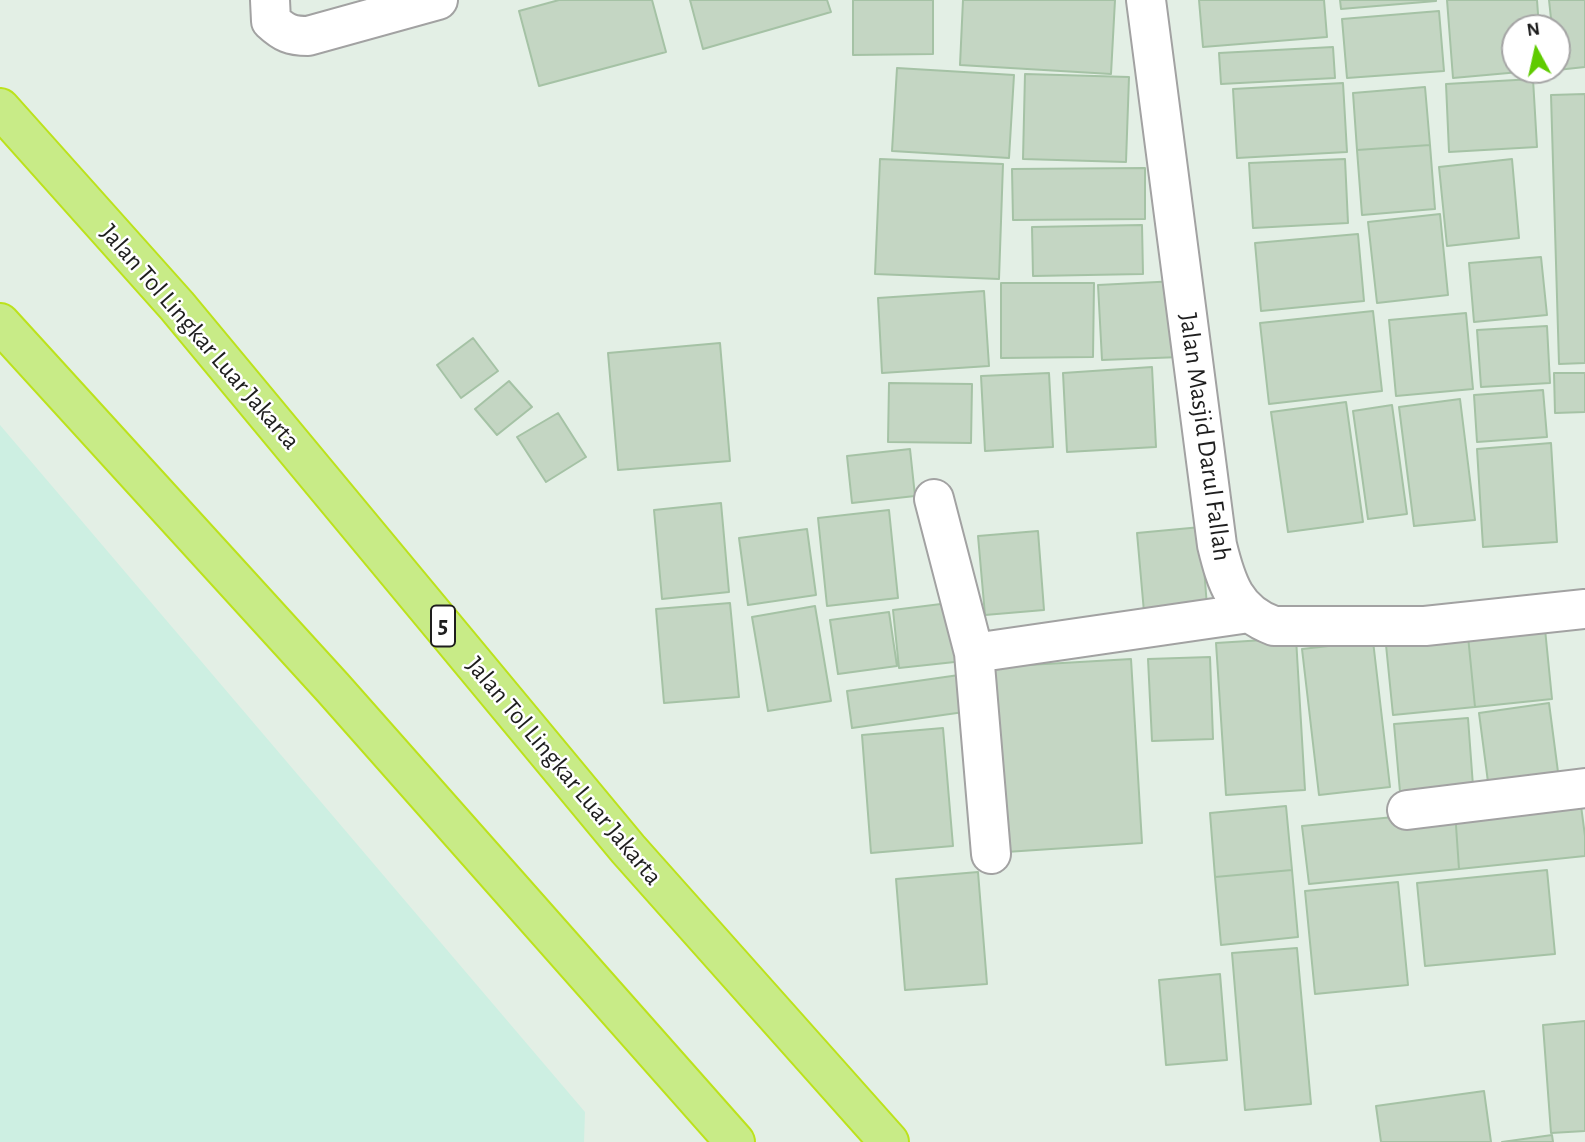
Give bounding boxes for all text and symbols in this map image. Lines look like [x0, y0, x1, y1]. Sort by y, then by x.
north arrow [1501, 14, 1571, 84]
text: N [1525, 19, 1541, 40]
street label: Jalan Tol Lingkar Luar Jakarta [94, 218, 306, 456]
street label: Jalan Masjid Darul Fallah [1172, 311, 1238, 563]
road number: 5 [431, 606, 455, 646]
street label: Jalan Tol Lingkar Luar Jakarta [459, 650, 669, 892]

